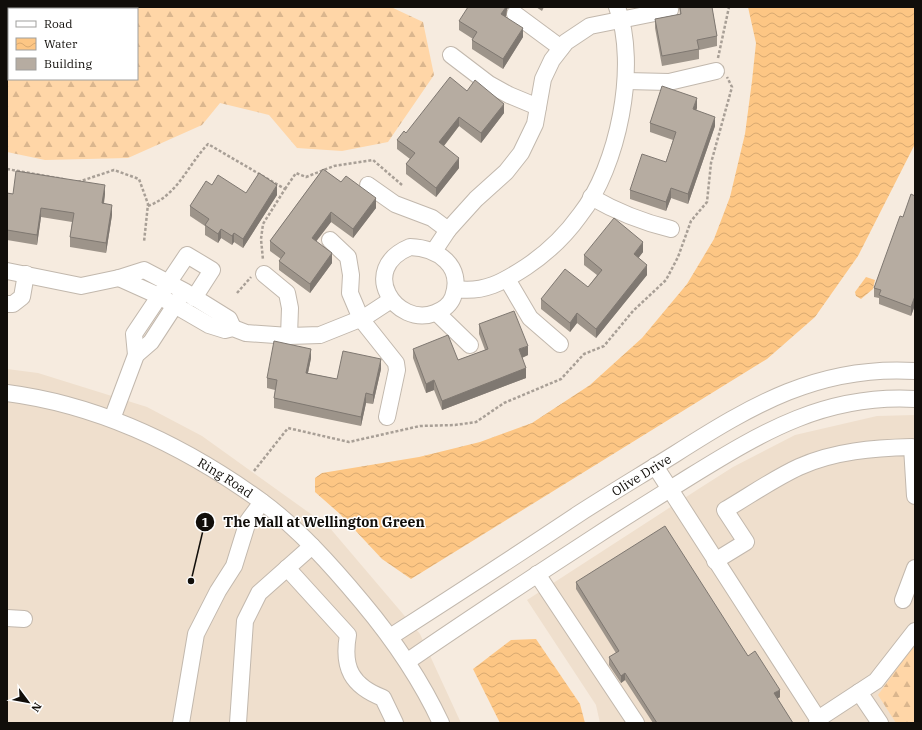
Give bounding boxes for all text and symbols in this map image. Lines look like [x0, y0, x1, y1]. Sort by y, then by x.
legend [8, 8, 138, 80]
text: Road [44, 16, 73, 31]
text: Water [44, 36, 78, 51]
text: Building [44, 56, 92, 71]
street label: Olive Drive [608, 450, 674, 500]
street label: Ring Road [195, 454, 256, 501]
callout: The Mall at Wellington Green [195, 509, 433, 535]
text: The Mall at Wellington Green [223, 513, 425, 531]
text: 1 [201, 515, 209, 530]
north arrow [8, 682, 48, 722]
text: N [28, 700, 45, 715]

